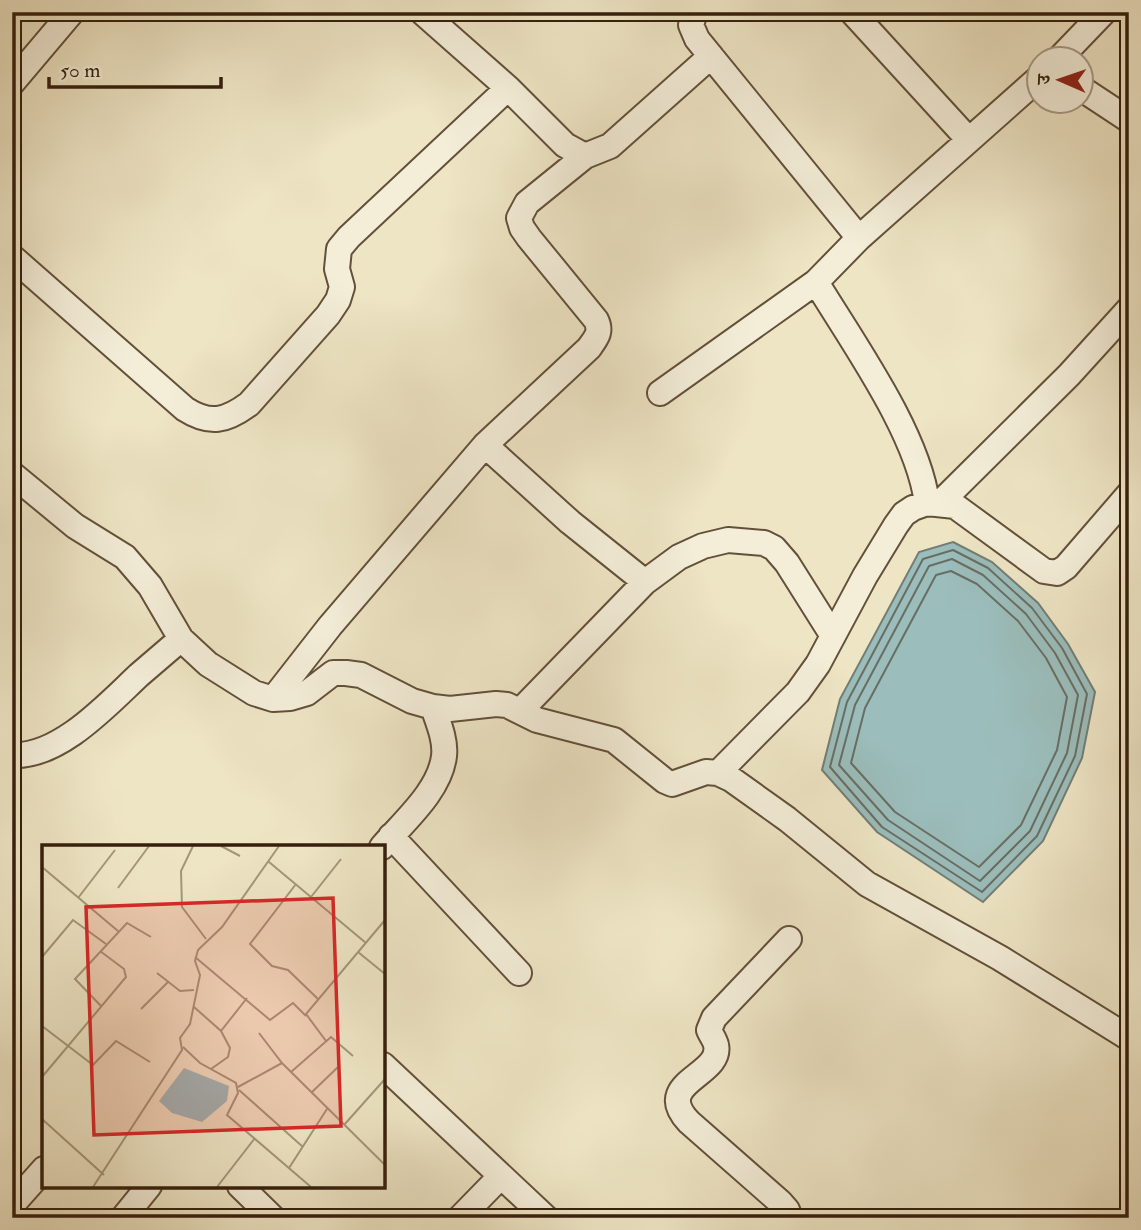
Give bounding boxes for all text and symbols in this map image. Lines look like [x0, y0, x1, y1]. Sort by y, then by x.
scale bar [49, 46, 220, 90]
north arrow [1026, 46, 1096, 116]
text: 50 m [60, 57, 101, 84]
text: उ [1032, 73, 1056, 87]
inset map [42, 845, 385, 1188]

